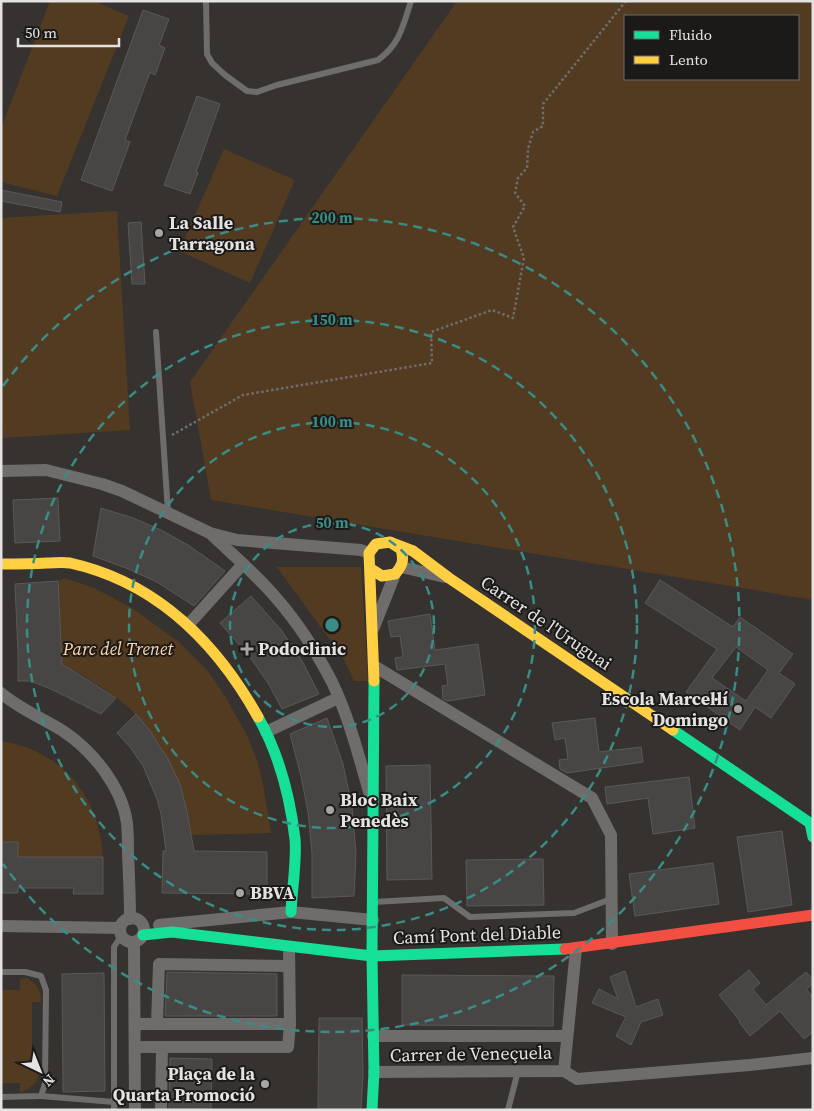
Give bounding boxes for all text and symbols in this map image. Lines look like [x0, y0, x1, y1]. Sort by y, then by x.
scale bar [18, 15, 119, 47]
legend [624, 15, 799, 80]
text: 50 m [25, 22, 57, 43]
text: Fluido [669, 24, 712, 45]
text: Lento [669, 49, 708, 70]
text: 200 m [311, 207, 353, 228]
place label: La Salle Tarragona [169, 210, 255, 256]
marker: La Salle Tarragona [153, 227, 165, 239]
text: 150 m [311, 309, 353, 330]
text: 100 m [311, 411, 353, 432]
text: 50 m [315, 512, 349, 533]
street label: Carrer de l'Uruguai [476, 569, 617, 676]
centre of rings [323, 616, 341, 634]
park label: Parc del Trenet [62, 636, 174, 661]
place label: Podoclinic [258, 636, 346, 661]
marker: Podoclinic [240, 642, 254, 656]
place label: Escola Marcel·lí Domingo [601, 686, 728, 732]
marker: Escola Marcel·lí Domingo [732, 703, 744, 715]
place label: Bloc Baix Penedès [340, 787, 418, 833]
marker: Bloc Baix Penedès [324, 804, 336, 816]
place label: BBVA [250, 880, 294, 905]
marker: BBVA [234, 887, 246, 899]
street label: Camí Pont del Diable [393, 919, 561, 950]
street label: Carrer de Veneçuela [390, 1040, 553, 1067]
north arrow [15, 1046, 65, 1096]
place label: Plaça de la Quarta Promoció [113, 1061, 255, 1107]
text: N [38, 1070, 59, 1091]
marker: Plaça de la Quarta Promoció [259, 1078, 271, 1090]

